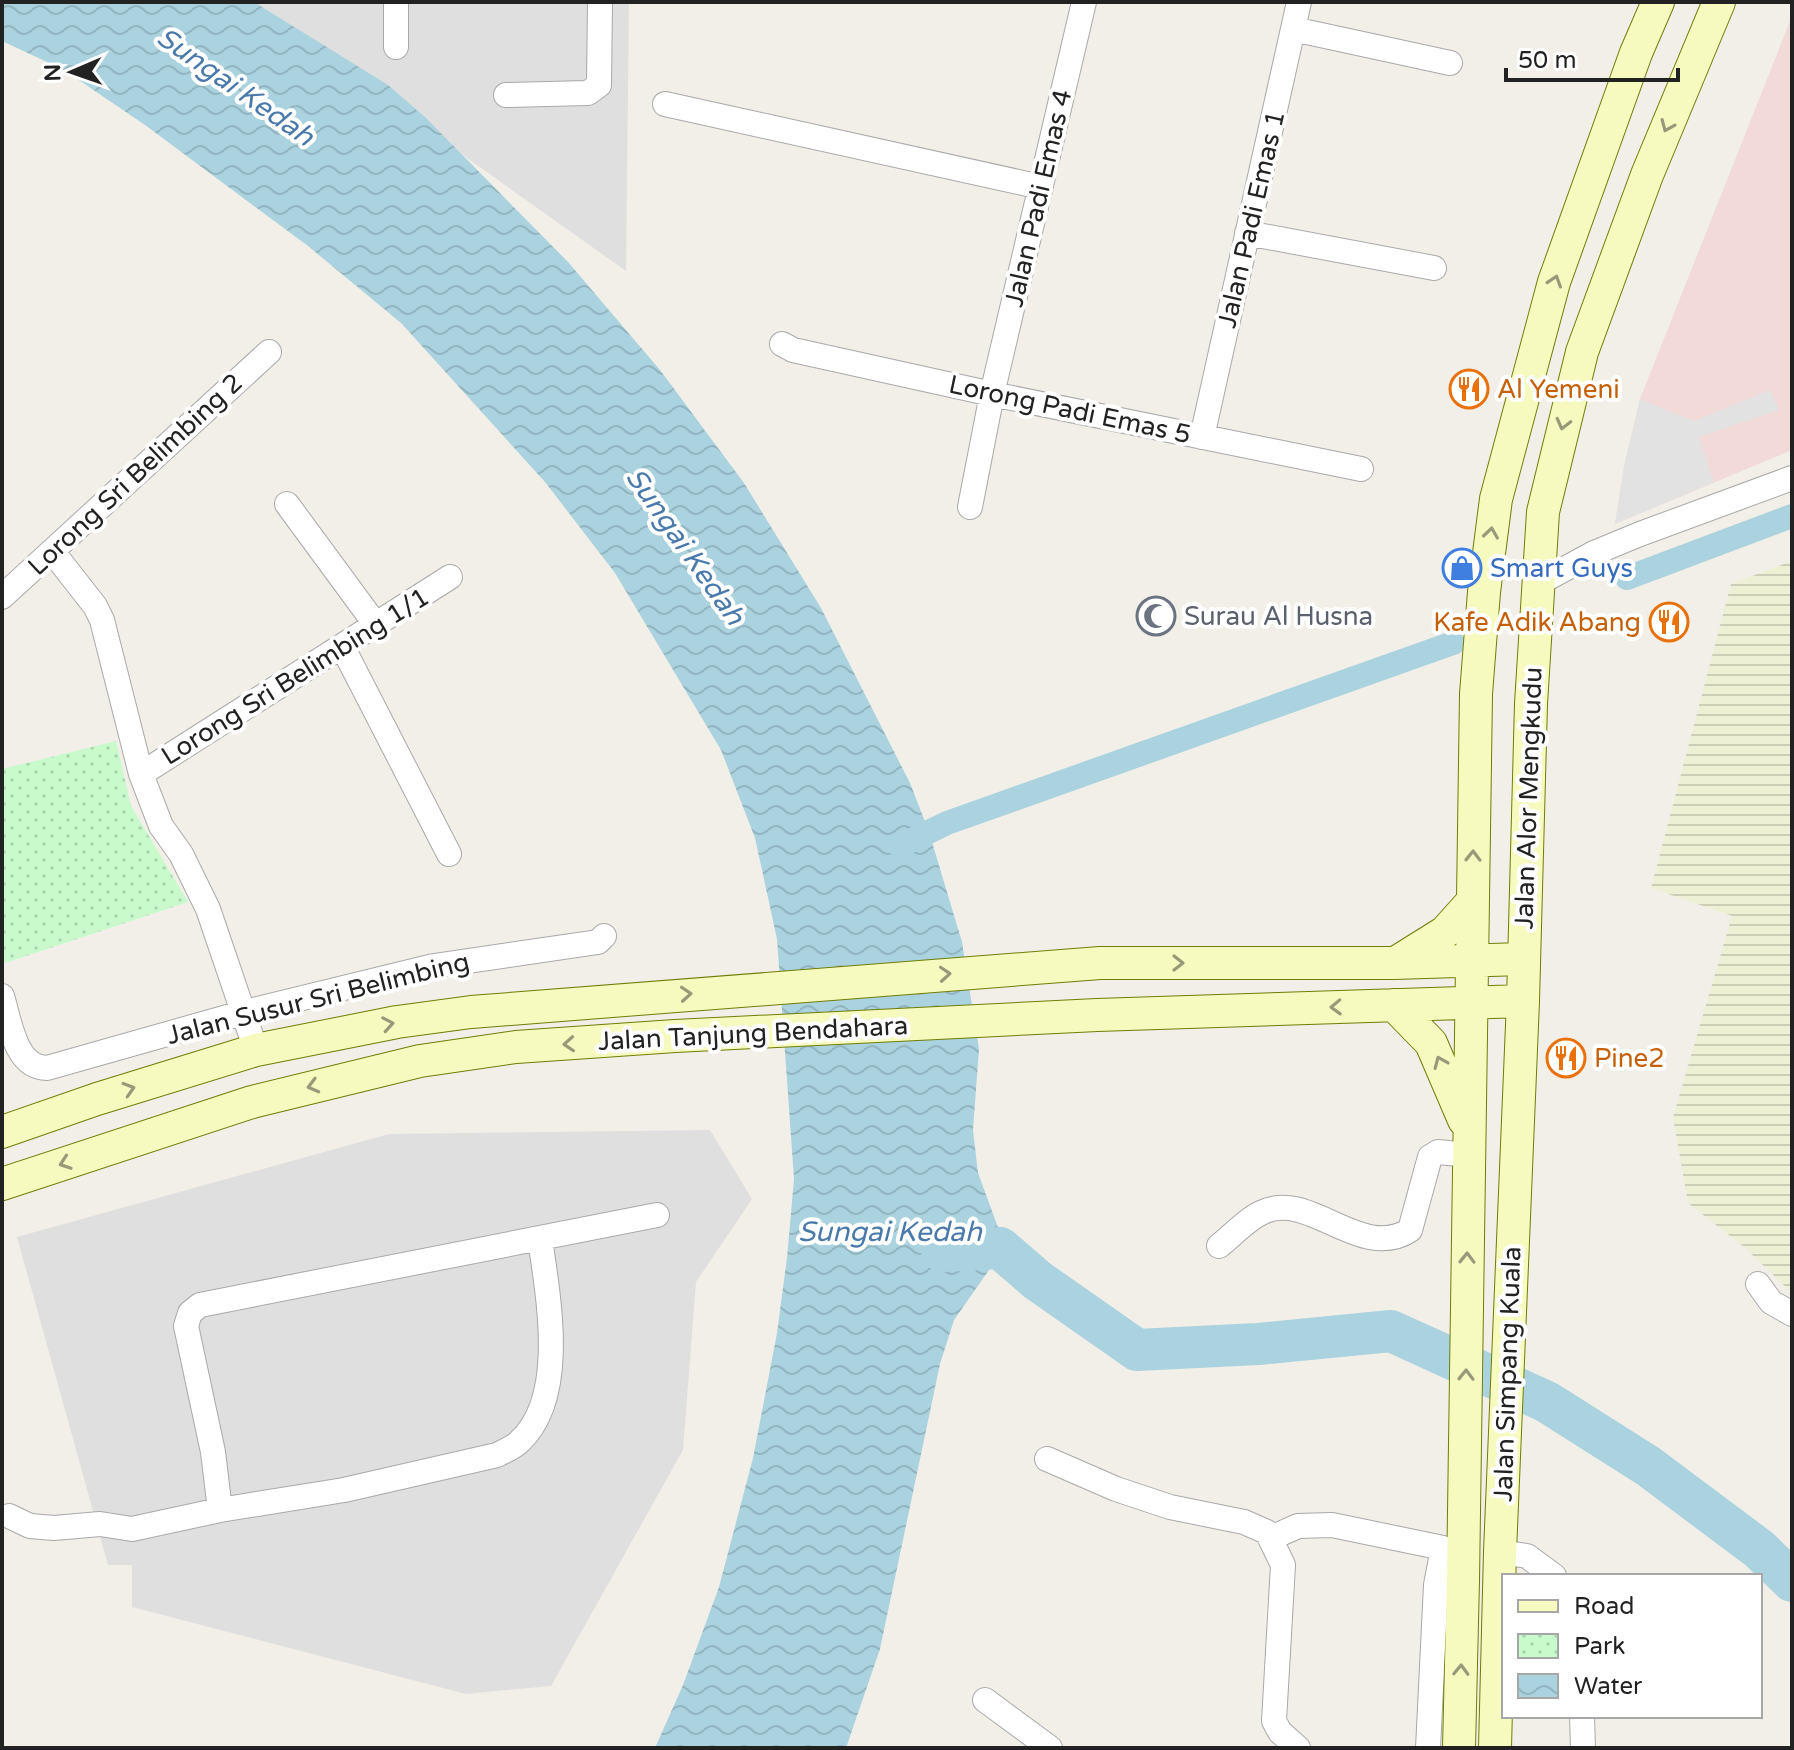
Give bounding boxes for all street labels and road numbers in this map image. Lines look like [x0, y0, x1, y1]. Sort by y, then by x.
street label: Jalan Padi Emas 4 [998, 87, 1079, 310]
street label: Jalan Padi Emas 1 [1211, 108, 1292, 331]
street label: Lorong Sri Belimbing 2 [22, 367, 249, 582]
street label: Lorong Padi Emas 5 [946, 369, 1194, 450]
street label: Lorong Sri Belimbing 1/1 [156, 581, 435, 772]
street label: Jalan Alor Mengkudu [1508, 666, 1549, 930]
street label: Jalan Susur Sri Belimbing [164, 946, 473, 1051]
street label: Jalan Tanjung Bendahara [597, 1010, 909, 1057]
street label: Jalan Simpang Kuala [1488, 1246, 1527, 1502]

